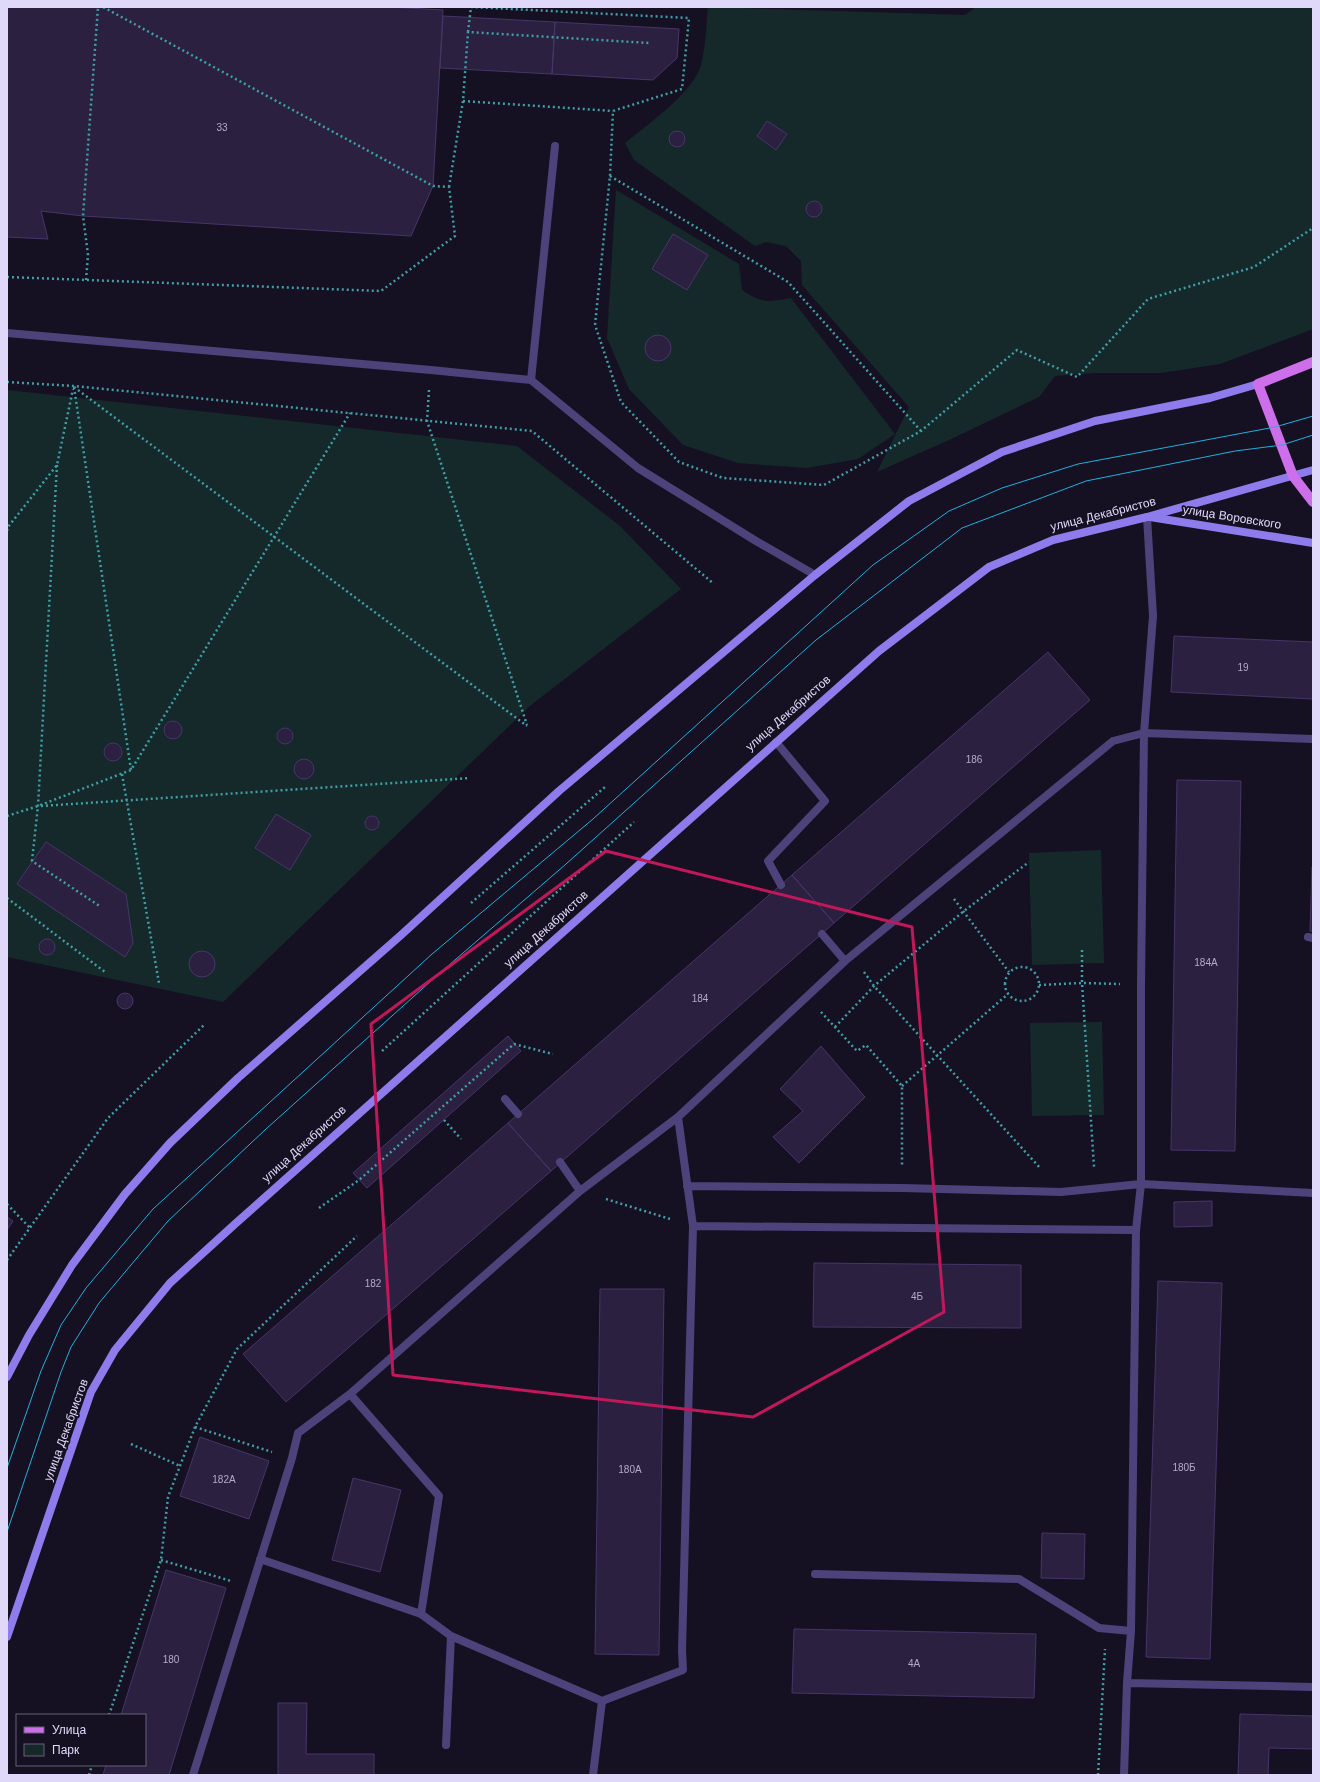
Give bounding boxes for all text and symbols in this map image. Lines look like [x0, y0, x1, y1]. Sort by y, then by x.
house number: 33 [216, 122, 228, 133]
street label: улица Декабристов [1049, 494, 1157, 534]
street label: улица Воровского [1182, 502, 1283, 532]
house number: 19 [1237, 662, 1249, 673]
street label: улица Декабристов [743, 672, 833, 754]
house number: 186 [966, 754, 983, 765]
street label: улица Декабристов [501, 888, 591, 970]
house number: 184А [1194, 957, 1218, 968]
house number: 184 [692, 993, 709, 1004]
street label: улица Декабристов [259, 1103, 349, 1185]
house number: 182 [365, 1278, 382, 1289]
house number: 4Б [911, 1291, 923, 1302]
street label: улица Декабристов [41, 1377, 91, 1483]
house number: 180Б [1172, 1462, 1196, 1473]
house number: 180А [618, 1464, 642, 1475]
house number: 182А [212, 1474, 236, 1485]
house number: 180 [163, 1654, 180, 1665]
house number: 4А [908, 1658, 920, 1669]
legend [16, 1714, 146, 1766]
text: Улица [52, 1723, 86, 1737]
text: Парк [52, 1743, 80, 1757]

